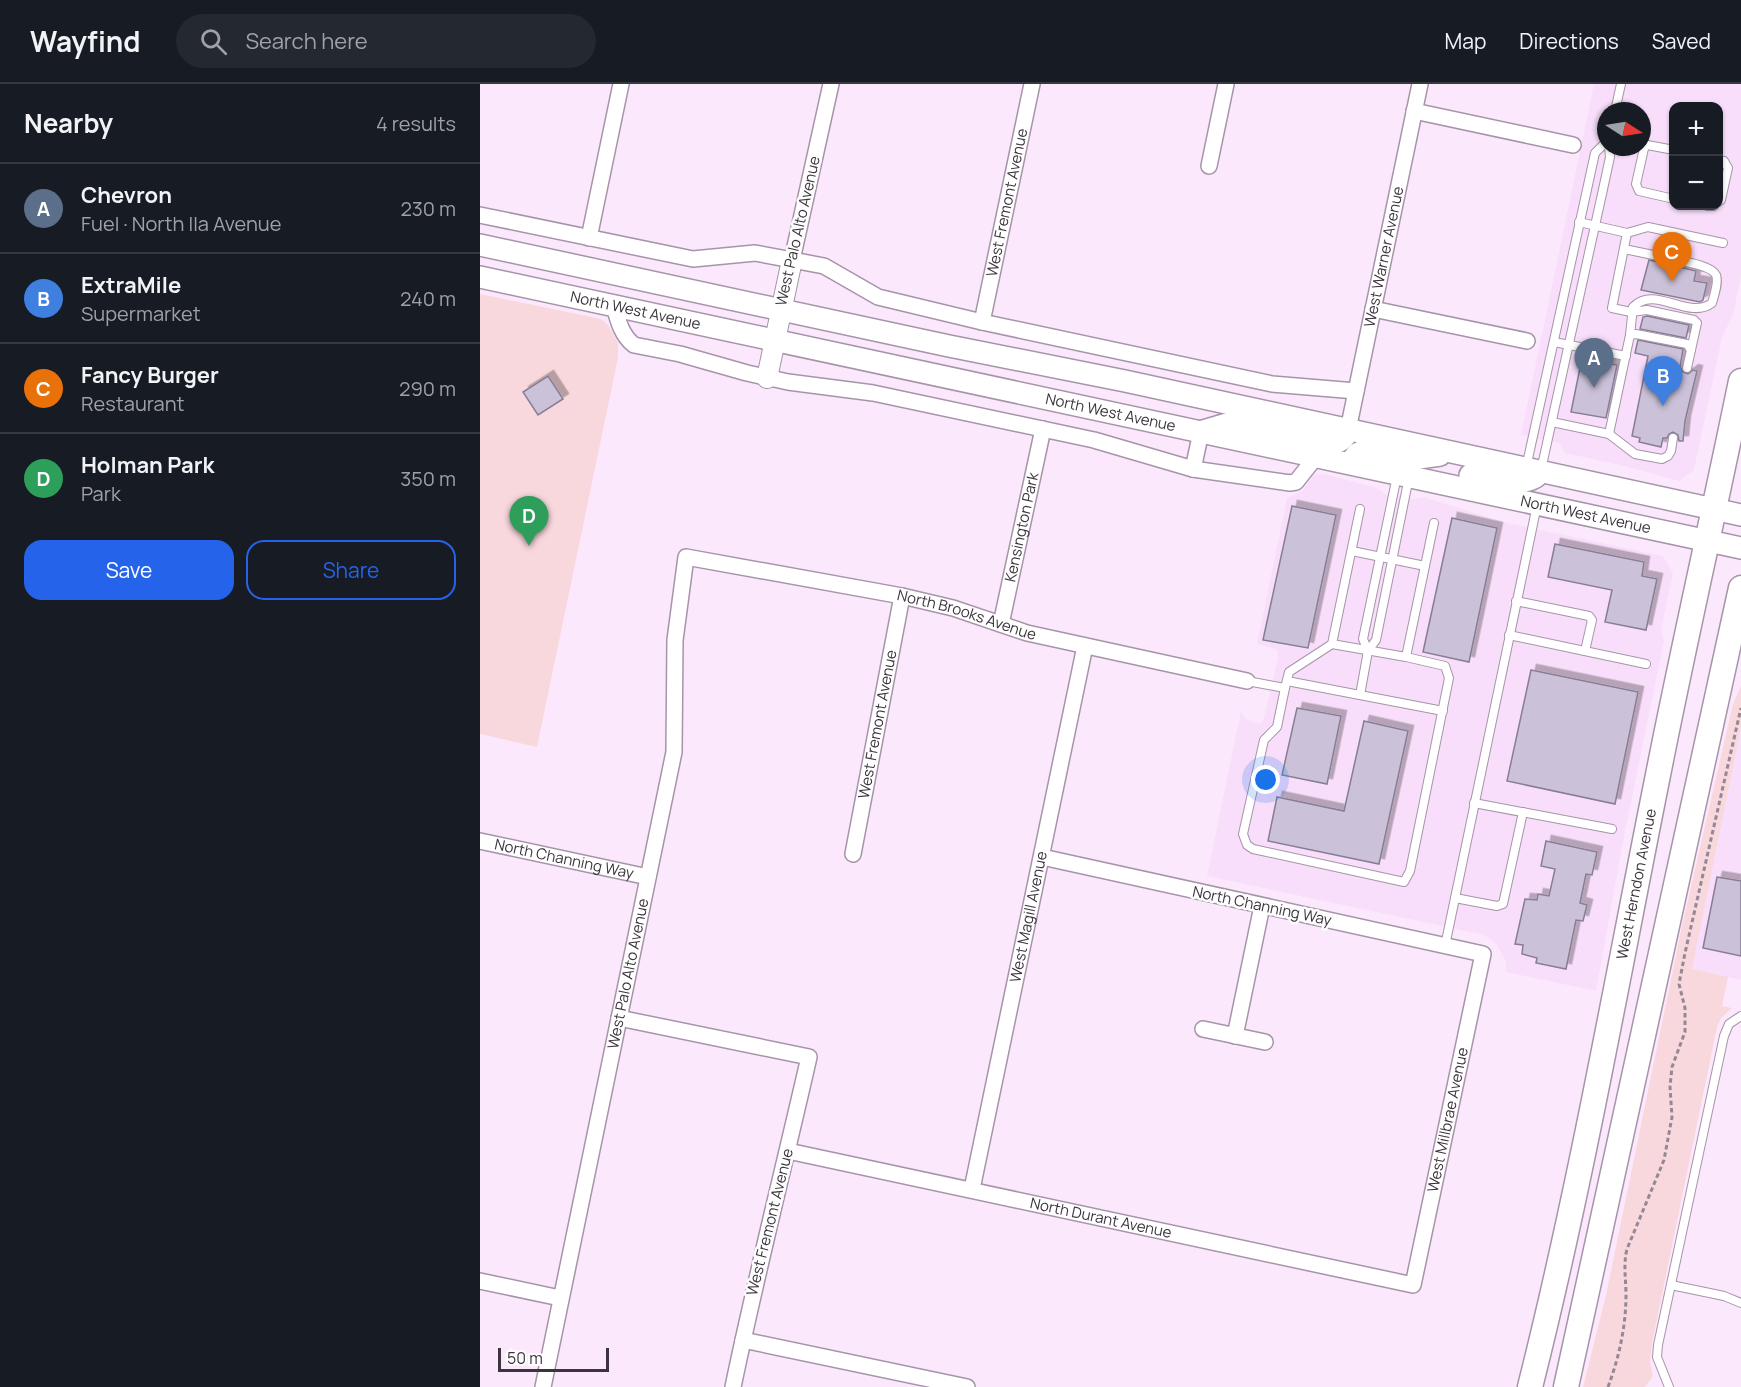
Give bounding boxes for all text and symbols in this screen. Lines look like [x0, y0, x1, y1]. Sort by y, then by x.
search box [176, 14, 596, 68]
text: Wayfind [30, 22, 140, 60]
icon: search [197, 25, 230, 58]
text: Search here [245, 26, 368, 56]
text: Map [1445, 27, 1486, 55]
text: Directions [1519, 27, 1619, 55]
text: Saved [1652, 27, 1711, 55]
north arrow [1597, 102, 1651, 156]
map controls [1669, 102, 1723, 210]
button: + [1669, 102, 1723, 156]
text: Nearby [24, 105, 113, 141]
text: 4 results [376, 110, 456, 137]
street label: West Fremont Avenue [981, 126, 1032, 279]
street label: West Palo Alto Avenue [770, 154, 825, 308]
button: − [1669, 156, 1723, 210]
text: Chevron [81, 180, 172, 210]
street label: West Warner Avenue [1359, 184, 1409, 329]
text: A [37, 195, 50, 222]
text: 230 m [400, 195, 456, 222]
text: Fuel · North Ila Avenue [81, 210, 281, 237]
pin: C [1652, 232, 1692, 282]
text: ExtraMile [81, 270, 181, 300]
text: B [37, 285, 50, 312]
text: 240 m [400, 285, 456, 312]
street label: North West Avenue [568, 286, 703, 334]
text: Supermarket [81, 300, 201, 327]
pin: A [1574, 338, 1614, 388]
pin: B [1644, 356, 1682, 406]
text: Fancy Burger [81, 360, 219, 390]
text: C [36, 375, 51, 402]
text: 290 m [399, 375, 456, 402]
street label: North West Avenue [1044, 388, 1178, 436]
text: Restaurant [81, 390, 185, 417]
text: Holman Park [81, 450, 214, 480]
text: D [36, 465, 51, 492]
text: 350 m [400, 465, 456, 492]
street label: Kensington Park [999, 470, 1043, 584]
text: Park [81, 480, 121, 507]
street label: North West Avenue [1519, 490, 1653, 538]
pin: D [509, 496, 548, 546]
button: Save [24, 540, 234, 600]
button: Share [246, 540, 456, 600]
street label: North Brooks Avenue [895, 584, 1038, 645]
street label: West Fremont Avenue [853, 648, 902, 800]
your location [1251, 765, 1280, 794]
street label: West Herndon Avenue [1611, 807, 1661, 961]
street label: North Channing Way [493, 833, 636, 884]
street label: West Magill Avenue [1004, 849, 1052, 984]
street label: North Channing Way [1191, 881, 1334, 931]
street label: West Palo Alto Avenue [602, 896, 654, 1051]
street label: West Millbrae Avenue [1422, 1045, 1473, 1194]
street label: West Fremont Avenue [741, 1146, 798, 1298]
street label: North Durant Avenue [1028, 1192, 1174, 1243]
scale bar [498, 1345, 609, 1372]
text: 50 m [507, 1347, 543, 1369]

